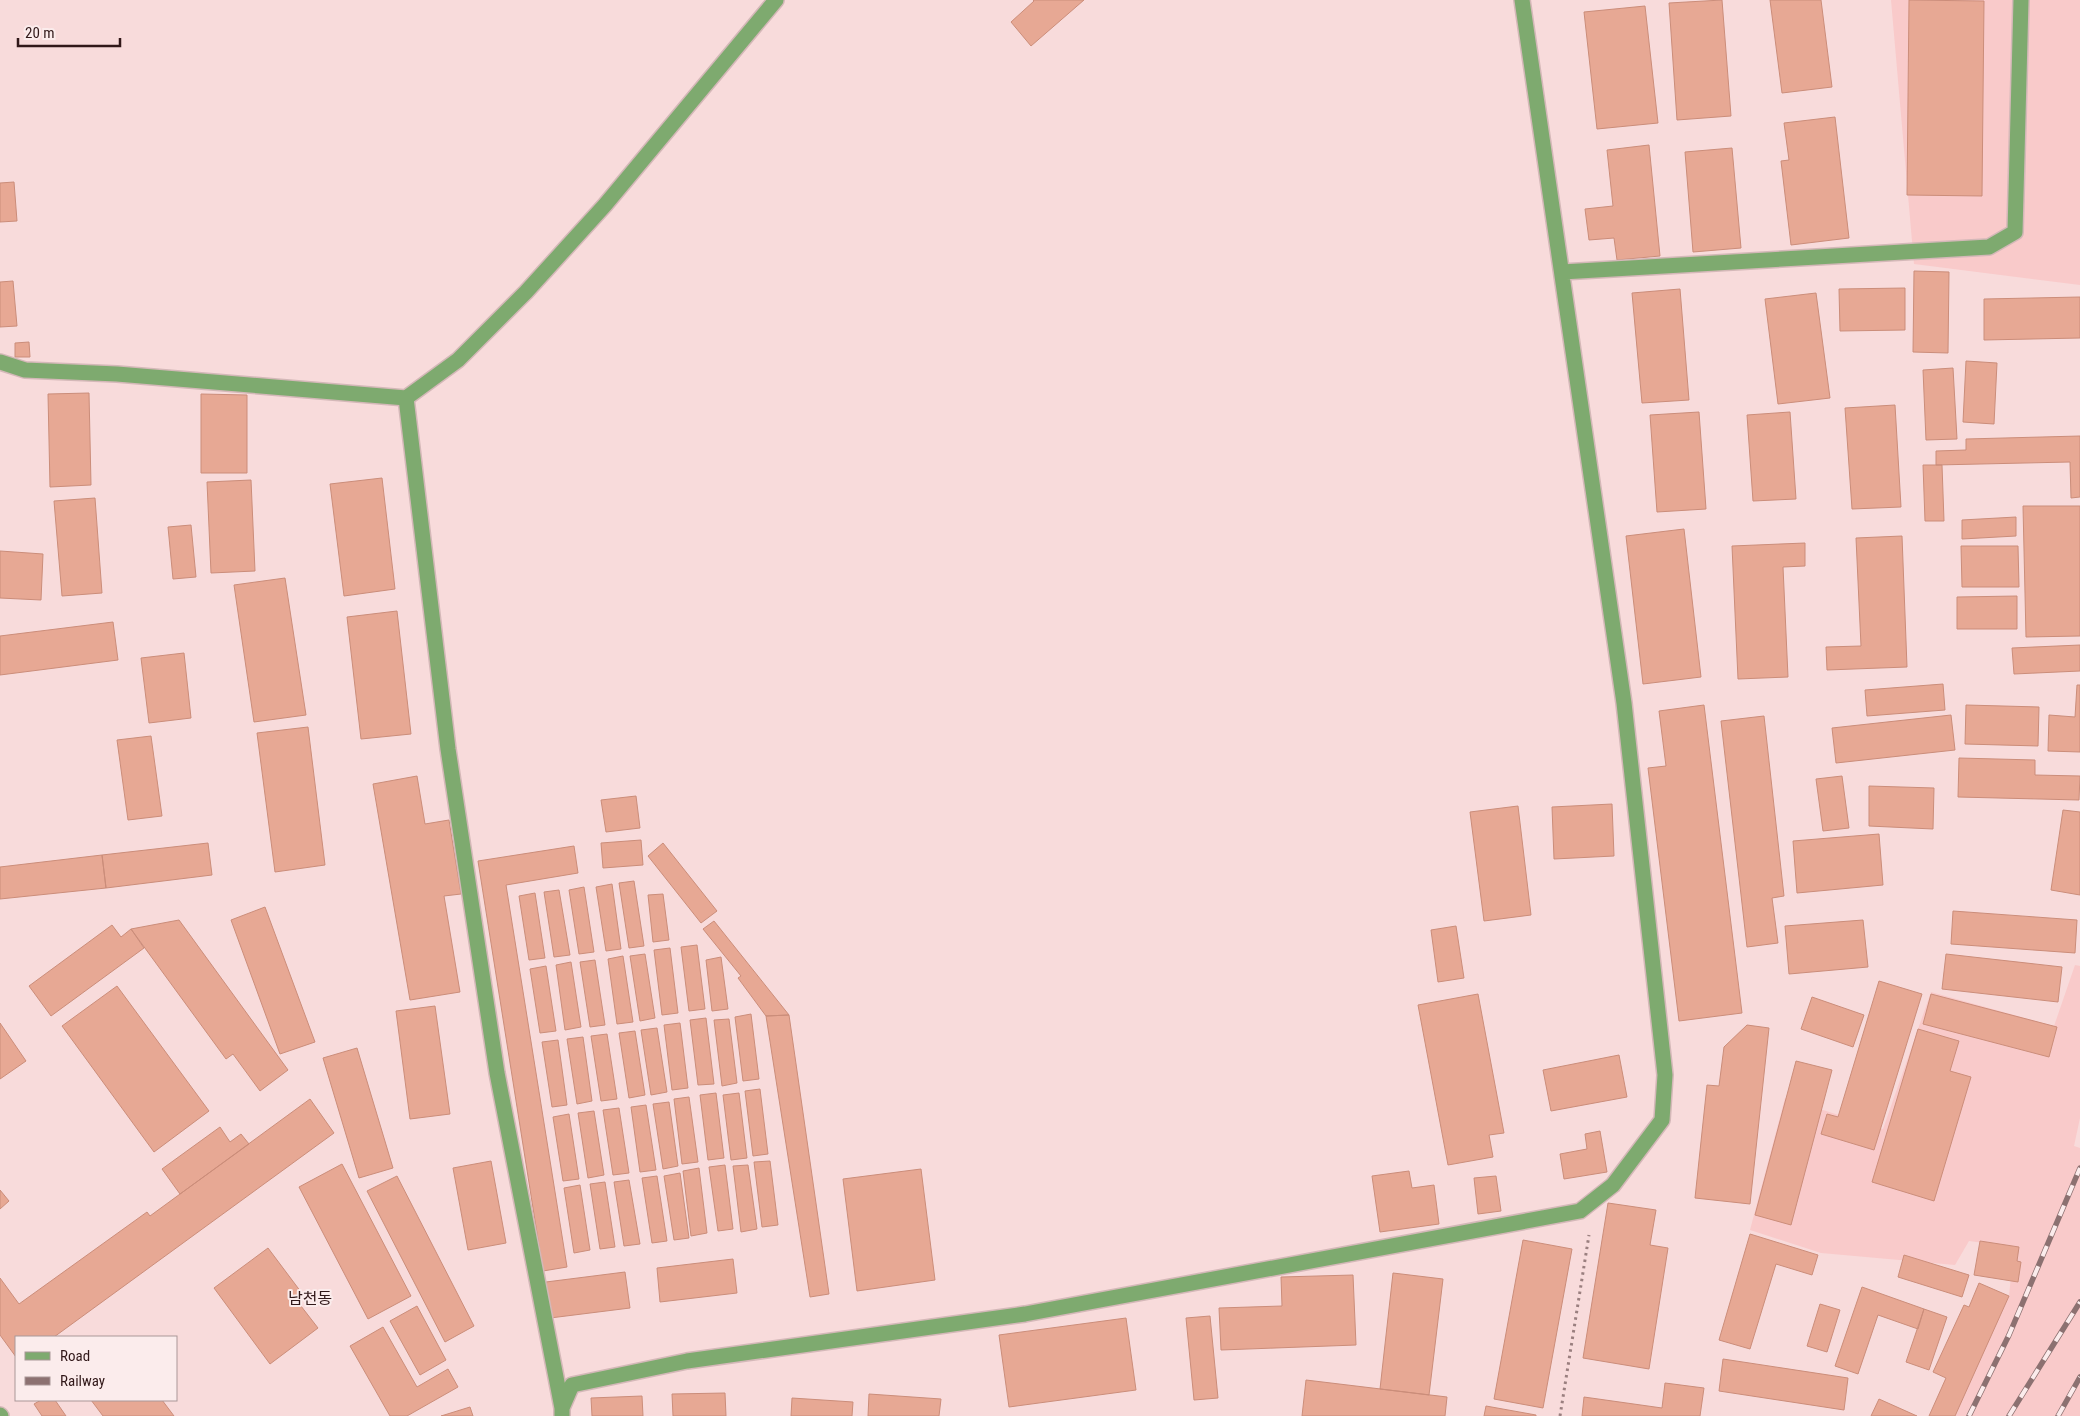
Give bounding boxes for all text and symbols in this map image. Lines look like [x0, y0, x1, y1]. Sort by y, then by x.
scale bar [18, 15, 120, 47]
text: 20 m [25, 24, 55, 42]
district label: 남천동 [288, 1289, 332, 1308]
legend [15, 1336, 178, 1401]
text: Road [60, 1347, 90, 1365]
text: Railway [60, 1372, 105, 1390]

